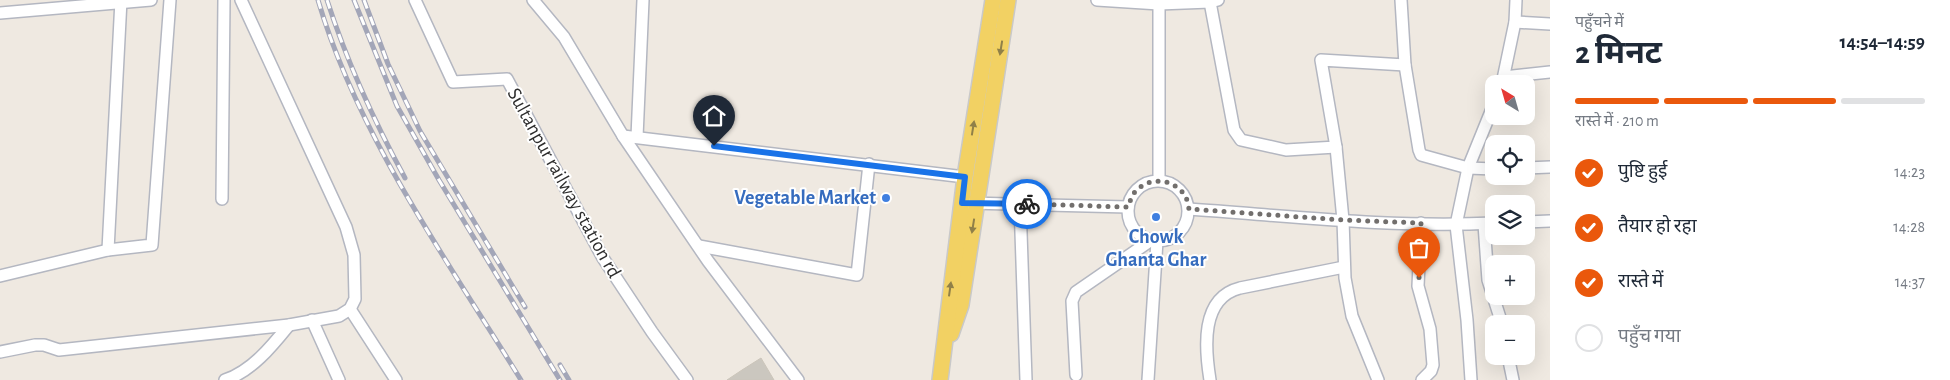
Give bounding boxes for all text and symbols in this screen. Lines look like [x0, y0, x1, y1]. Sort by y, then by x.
text: पहुँचने में [1575, 14, 1624, 30]
text: 14:54–14:59 [1840, 33, 1925, 52]
text: 2 मिनट [1575, 37, 1662, 69]
one-way arrow [997, 41, 1005, 57]
north arrow [1485, 75, 1535, 125]
map controls [1485, 75, 1535, 365]
street label: Sultanpur railway station rd [503, 85, 625, 281]
pin [693, 95, 735, 146]
icon: home [700, 102, 728, 130]
text: रास्ते में · 210 m [1575, 113, 1659, 129]
one-way arrow [969, 119, 977, 135]
button: locate [1485, 135, 1535, 185]
icon: check [1575, 159, 1603, 187]
text: पुष्टि हुई [1618, 162, 1667, 181]
text: 14:23 [1894, 164, 1925, 180]
courier [1002, 179, 1052, 229]
place label: Vegetable Market [734, 188, 876, 208]
icon: bike [1013, 190, 1041, 218]
marker: Vegetable Market [880, 192, 892, 204]
button: layers [1485, 195, 1535, 245]
marker: Chowk Ghanta Ghar [1150, 211, 1162, 223]
icon: check [1575, 214, 1603, 242]
text: तैयार हो रहा [1618, 217, 1697, 236]
one-way arrow [969, 218, 977, 234]
text: 14:28 [1893, 219, 1925, 235]
place label: Chowk Ghanta Ghar [1106, 227, 1206, 270]
pin [1398, 227, 1440, 278]
icon: bag [1405, 234, 1433, 262]
button: + [1485, 255, 1535, 305]
icon: check [1575, 269, 1603, 297]
text: रास्ते में [1618, 272, 1663, 291]
text: 14:37 [1895, 274, 1925, 290]
one-way arrow [947, 280, 955, 296]
button: − [1485, 315, 1535, 365]
text: पहुँच गया [1618, 327, 1681, 346]

